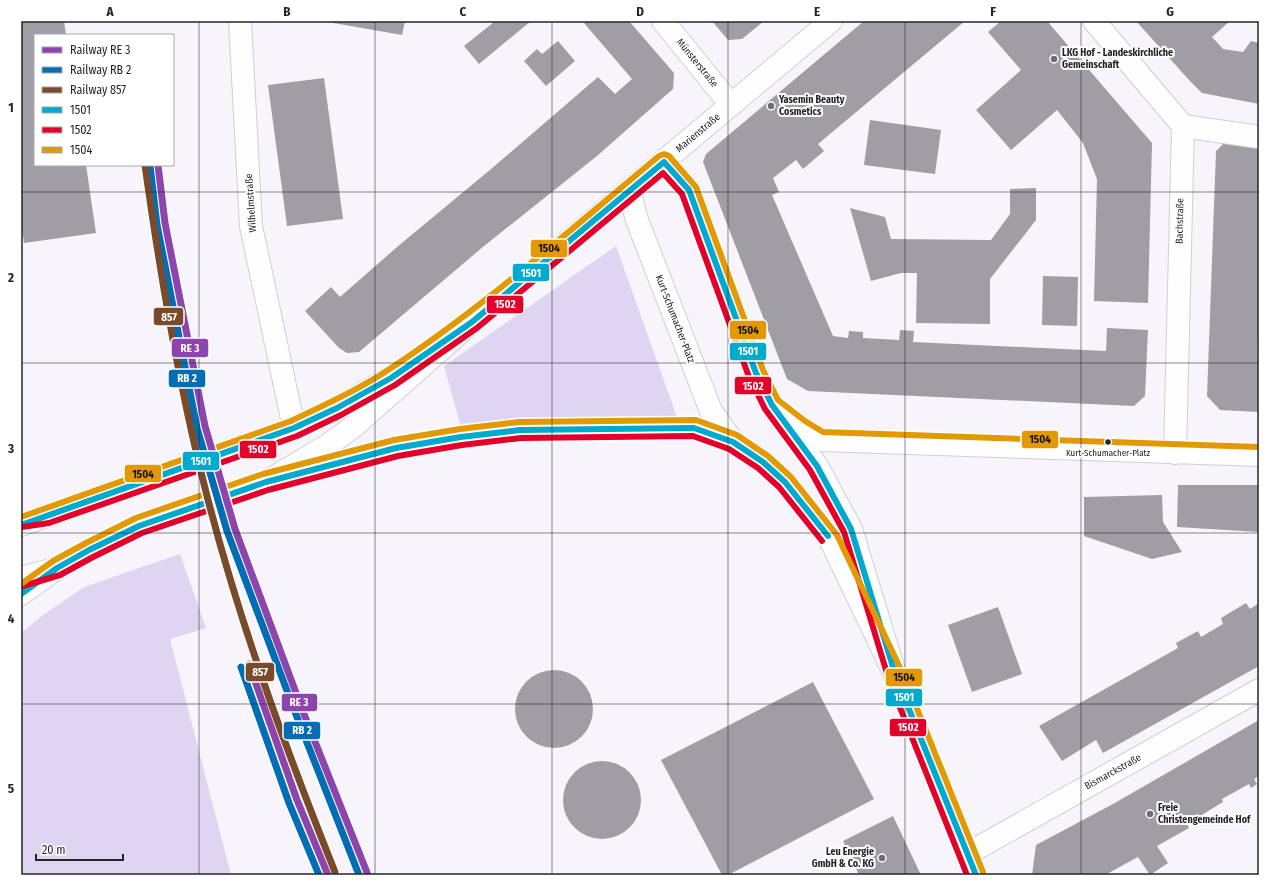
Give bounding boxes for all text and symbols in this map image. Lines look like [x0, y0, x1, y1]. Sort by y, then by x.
text: A [105, 4, 114, 19]
text: B [283, 4, 291, 19]
text: C [460, 4, 467, 19]
text: D [636, 4, 644, 19]
text: E [814, 4, 820, 19]
text: F [990, 4, 996, 19]
text: G [1166, 4, 1174, 19]
legend [34, 34, 174, 166]
street label: Münsterstraße [674, 36, 720, 90]
text: Railway RE 3 [70, 43, 130, 57]
place label: LKG Hof - Landeskirchliche Gemeinschaft [1062, 47, 1173, 71]
marker: LKG Hof - Landeskirchliche Gemeinschaft [1049, 54, 1059, 64]
text: Railway RB 2 [70, 63, 131, 77]
text: Railway 857 [70, 83, 126, 97]
place label: Yasemin Beauty Cosmetics [778, 94, 845, 118]
text: 1 [8, 100, 14, 115]
marker: Yasemin Beauty Cosmetics [766, 101, 776, 111]
text: 1501 [70, 103, 91, 117]
street label: Marienstraße [673, 111, 723, 155]
text: 1502 [70, 123, 92, 137]
text: 1504 [70, 143, 92, 157]
street label: Wilhelmstraße [243, 173, 259, 233]
street label: Bachstraße [1174, 198, 1186, 244]
line badge: 1504 [530, 239, 568, 258]
text: 1504 [538, 242, 560, 255]
line badge: 1501 [512, 263, 550, 282]
text: 1501 [521, 267, 541, 280]
text: 2 [7, 270, 14, 285]
street label: Kurt-Schumacher-Platz [653, 273, 697, 365]
line badge: 1502 [486, 295, 524, 314]
text: 1502 [494, 298, 516, 311]
line badge: 857 [153, 307, 184, 326]
text: 857 [161, 311, 177, 324]
line badge: 1504 [729, 320, 767, 340]
text: 1504 [737, 324, 759, 337]
line badge: RE 3 [171, 338, 209, 358]
text: RE 3 [181, 342, 199, 355]
line badge: 1501 [729, 342, 767, 361]
text: 1501 [738, 345, 758, 358]
line badge: RB 2 [168, 369, 206, 388]
text: RB 2 [177, 372, 197, 385]
line badge: 1502 [734, 376, 772, 395]
text: 1502 [742, 380, 764, 393]
line badge: 1504 [1021, 430, 1059, 449]
text: 1504 [1029, 433, 1051, 446]
marker: Kurt-Schumacher-Platz [1103, 437, 1113, 447]
line badge: 1502 [239, 440, 277, 459]
text: 3 [7, 441, 14, 456]
text: 1502 [247, 443, 269, 456]
place label: Kurt-Schumacher-Platz [1066, 448, 1151, 458]
line badge: 1501 [182, 451, 220, 471]
text: 1501 [191, 455, 211, 468]
line badge: 1504 [124, 464, 162, 483]
text: 1504 [132, 468, 154, 481]
text: 4 [8, 611, 15, 626]
line badge: 857 [245, 662, 275, 682]
text: 857 [252, 666, 268, 679]
line badge: 1504 [885, 668, 923, 687]
text: 1504 [893, 671, 915, 684]
line badge: 1501 [885, 688, 923, 707]
text: 1501 [894, 691, 914, 704]
line badge: RE 3 [281, 693, 318, 712]
text: RE 3 [290, 696, 308, 709]
line badge: 1502 [889, 718, 927, 737]
line badge: RB 2 [283, 721, 321, 740]
text: 1502 [897, 721, 919, 734]
text: RB 2 [292, 724, 312, 737]
street label: Bismarckstraße [1083, 751, 1143, 792]
text: 5 [8, 781, 14, 796]
place label: Freie Christengemeinde Hof [1158, 802, 1251, 826]
marker: Freie Christengemeinde Hof [1145, 809, 1155, 819]
scale bar [36, 836, 123, 862]
text: 20 m [42, 843, 66, 857]
place label: Leu Energie GmbH & Co. KG [812, 846, 874, 870]
marker: Leu Energie GmbH & Co. KG [877, 853, 887, 863]

